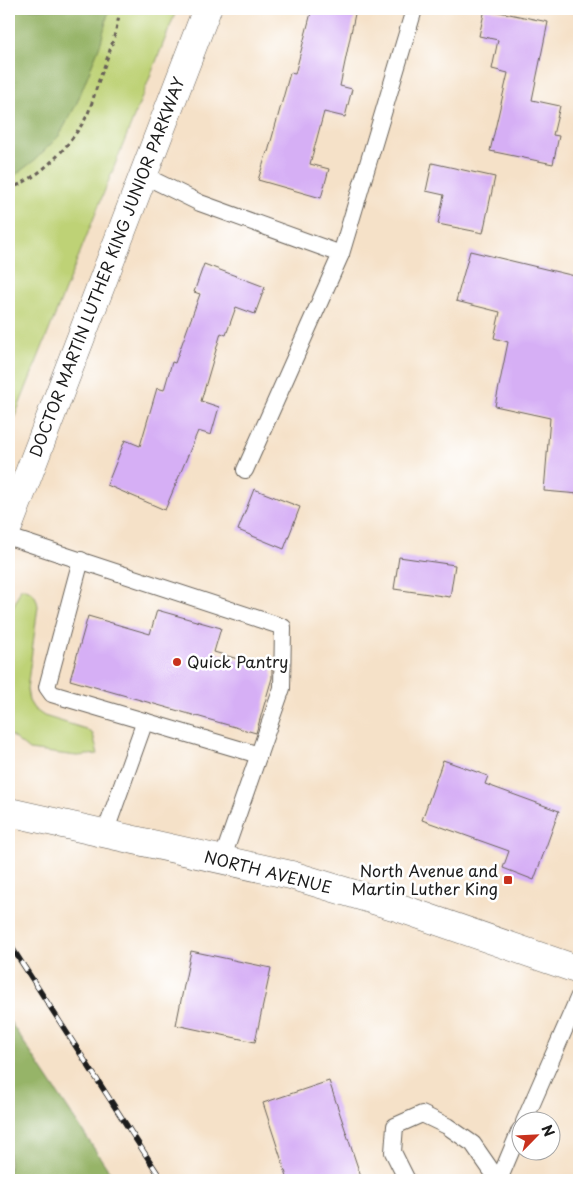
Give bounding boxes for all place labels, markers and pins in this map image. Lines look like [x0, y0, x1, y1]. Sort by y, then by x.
place label: Quick Pantry [187, 649, 288, 673]
marker: Quick Pantry [171, 656, 183, 668]
place label: North Avenue and Martin Luther King [351, 858, 498, 900]
marker: North Avenue and Martin Luther King [502, 874, 514, 886]

